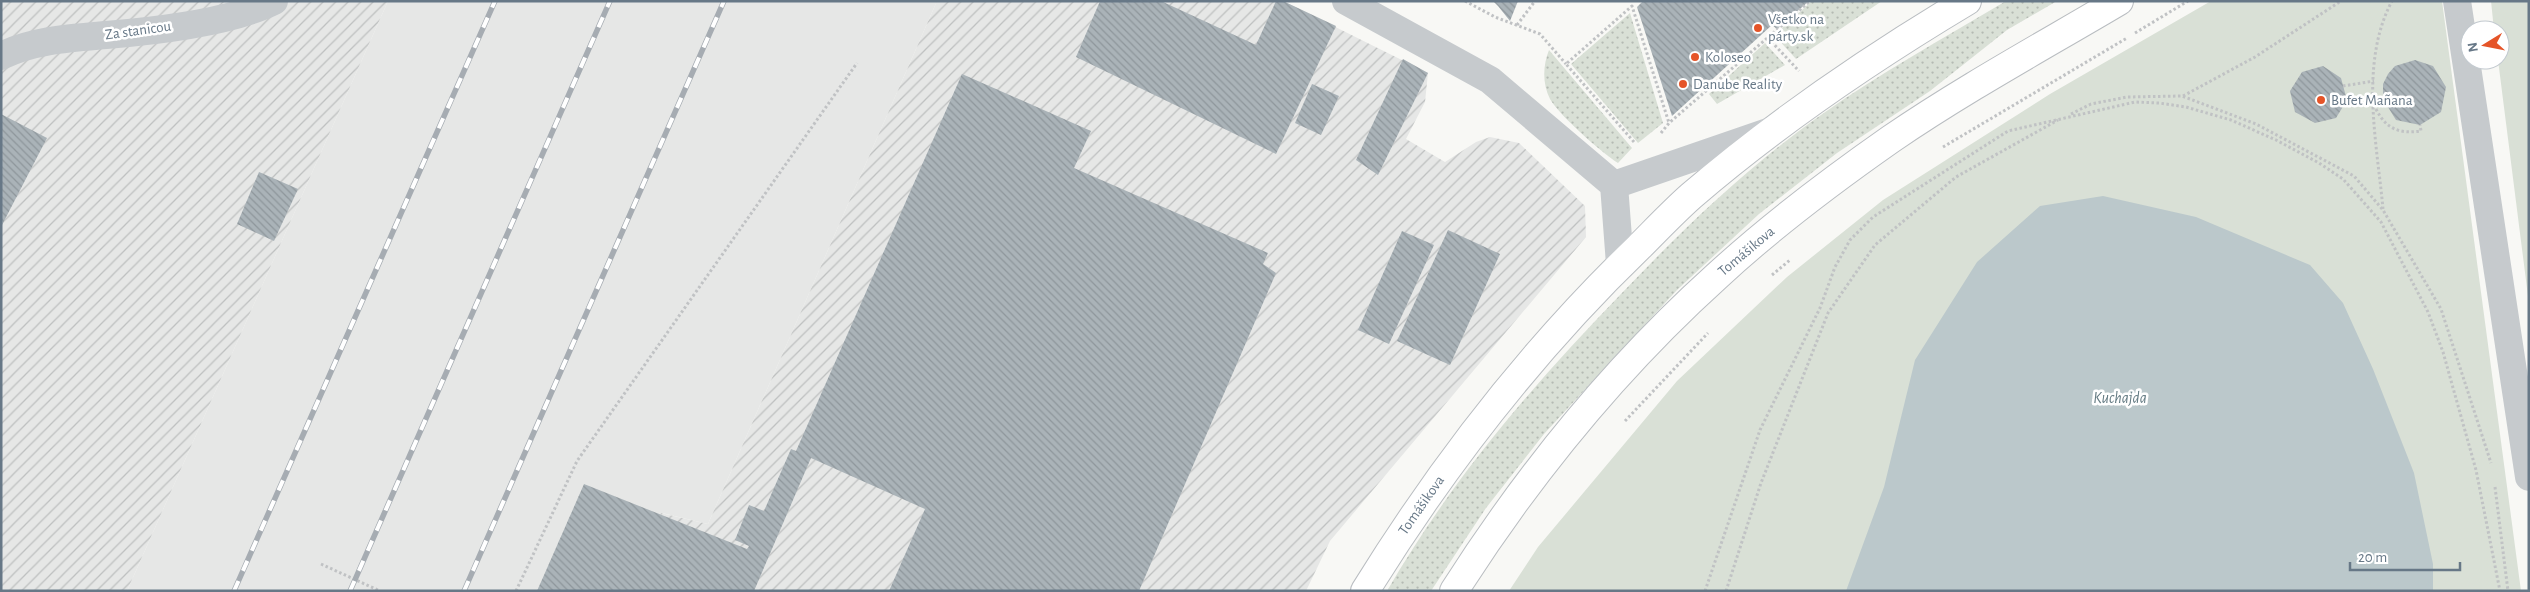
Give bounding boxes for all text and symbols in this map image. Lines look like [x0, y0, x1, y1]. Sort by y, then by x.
place label: Všetko na párty.sk [1768, 12, 1824, 44]
street label: Za stanicou [104, 18, 172, 43]
north arrow [2460, 20, 2510, 70]
marker: Všetko na párty.sk [1752, 22, 1764, 34]
text: N [2465, 41, 2481, 53]
place label: Koloseo [1705, 50, 1751, 65]
marker: Koloseo [1689, 51, 1701, 63]
place label: Danube Reality [1693, 77, 1783, 92]
marker: Danube Reality [1677, 78, 1689, 90]
place label: Bufet Mañana [2331, 93, 2413, 108]
marker: Bufet Mañana [2315, 94, 2327, 106]
street label: Tomášikova [1715, 224, 1777, 279]
water label: Kuchajda [2093, 390, 2147, 407]
street label: Tomášikova [1396, 473, 1447, 538]
scale bar [2350, 540, 2460, 572]
text: 20 m [2358, 550, 2387, 565]

